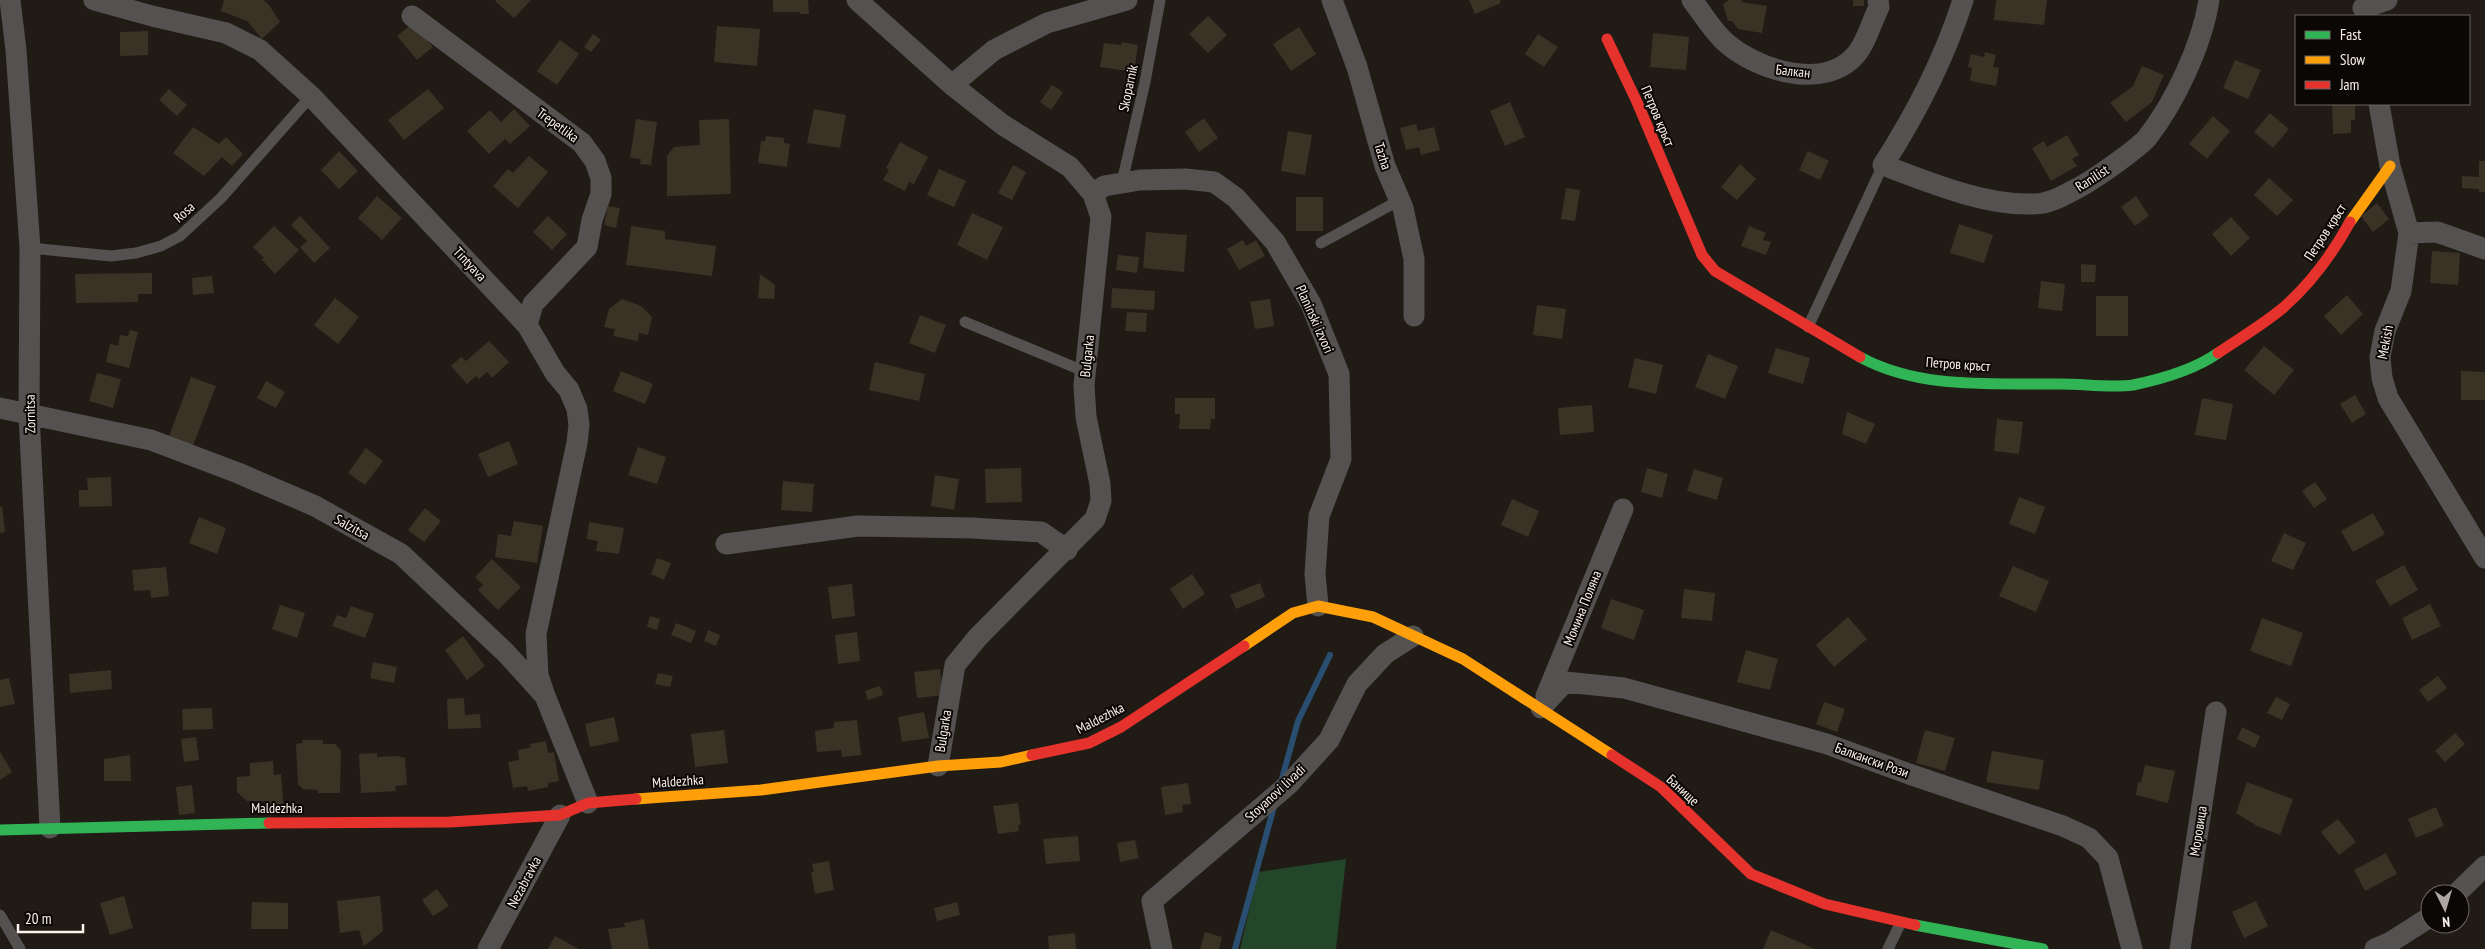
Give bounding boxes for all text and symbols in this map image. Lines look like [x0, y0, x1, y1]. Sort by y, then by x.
legend [2295, 15, 2470, 105]
text: Fast [2340, 25, 2361, 44]
text: Slow [2340, 50, 2365, 69]
street label: Балкан [1775, 60, 1811, 82]
street label: Skoparnik [1114, 62, 1142, 113]
text: Jam [2339, 75, 2359, 94]
street label: Петров кръст [1637, 83, 1679, 150]
street label: Trepetlika [533, 104, 583, 146]
street label: Tazha [1370, 140, 1396, 172]
street label: Ranilist [2072, 160, 2112, 195]
street label: Rosa [170, 198, 198, 226]
street label: Петров кръст [2300, 200, 2350, 264]
street label: Tintyava [449, 243, 491, 285]
street label: Planinski izvori [1292, 282, 1338, 356]
street label: Mekish [2373, 324, 2397, 360]
street label: Bulgarka [1076, 334, 1098, 378]
street label: Петров кръст [1925, 353, 1991, 375]
street label: Zornitsa [21, 394, 39, 434]
street label: Salzitsa [331, 510, 373, 544]
street label: Момина Поляна [1559, 568, 1605, 648]
street label: Maldezhka [1073, 698, 1127, 738]
street label: Bulgarka [931, 709, 955, 753]
street label: Балкански Рози [1833, 738, 1911, 782]
street label: Stoyanovi livadi [1241, 760, 1309, 826]
street label: Maldezhka [652, 770, 704, 792]
street label: Банище [1663, 770, 1703, 810]
street label: Maldezhka [251, 799, 303, 817]
street label: Моровица [2185, 805, 2211, 857]
street label: Nezabravka [503, 853, 545, 911]
north arrow [2420, 884, 2470, 934]
scale bar [18, 902, 82, 934]
text: 20 m [25, 909, 51, 928]
text: N [2442, 913, 2451, 931]

